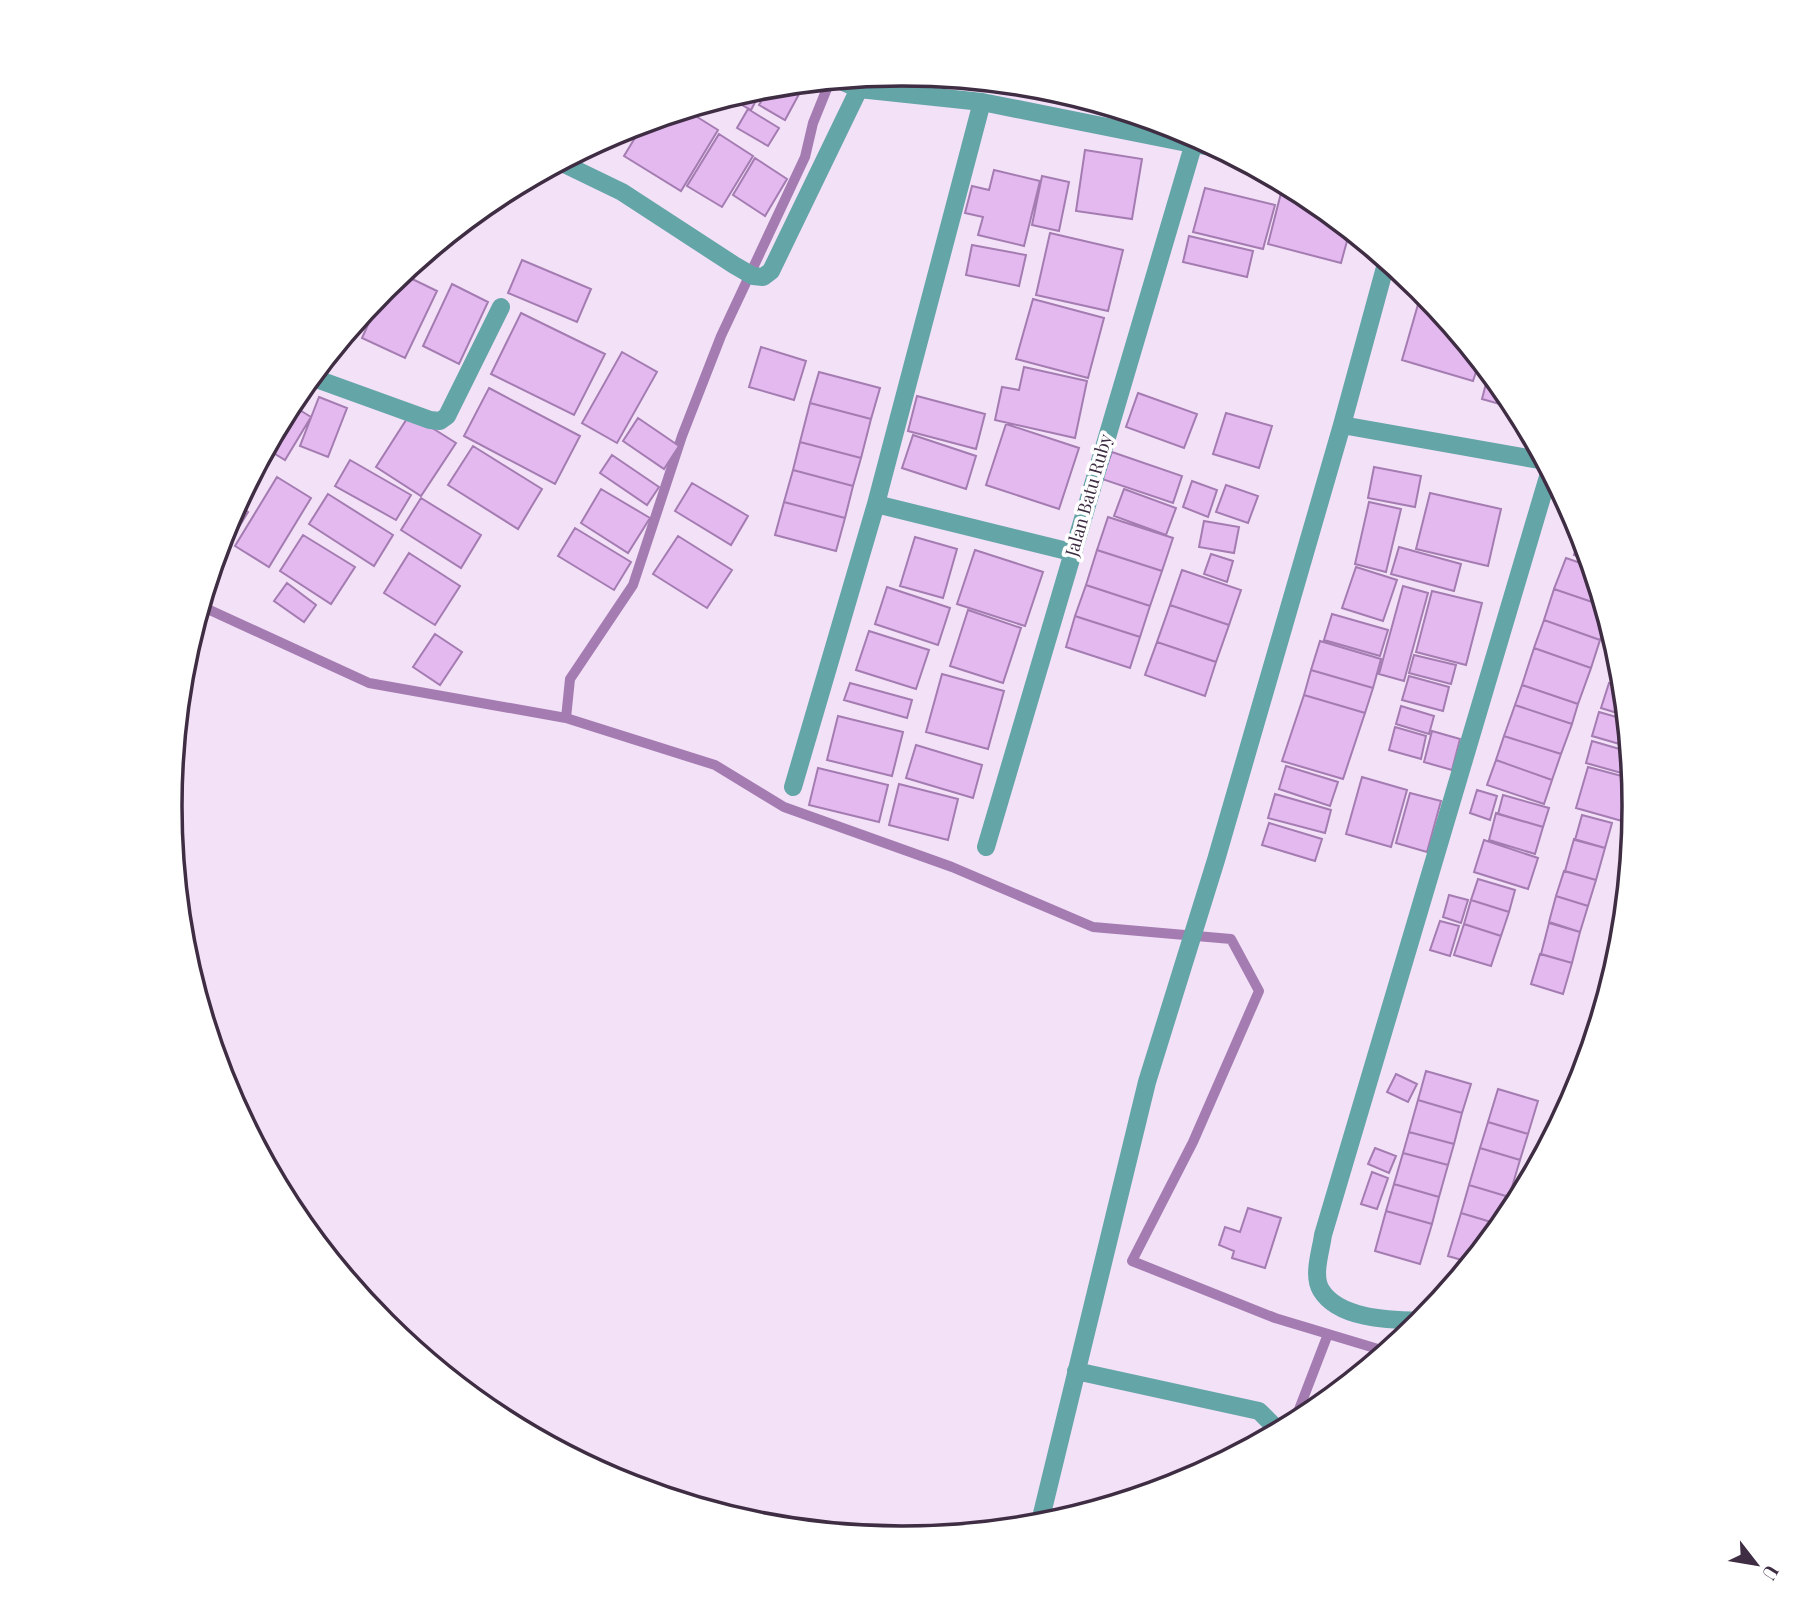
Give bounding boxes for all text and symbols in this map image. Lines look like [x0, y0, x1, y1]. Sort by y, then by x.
street label: Jalan Batu Ruby [1059, 431, 1117, 560]
north arrow [1721, 1529, 1791, 1599]
text: U [1757, 1561, 1786, 1586]

